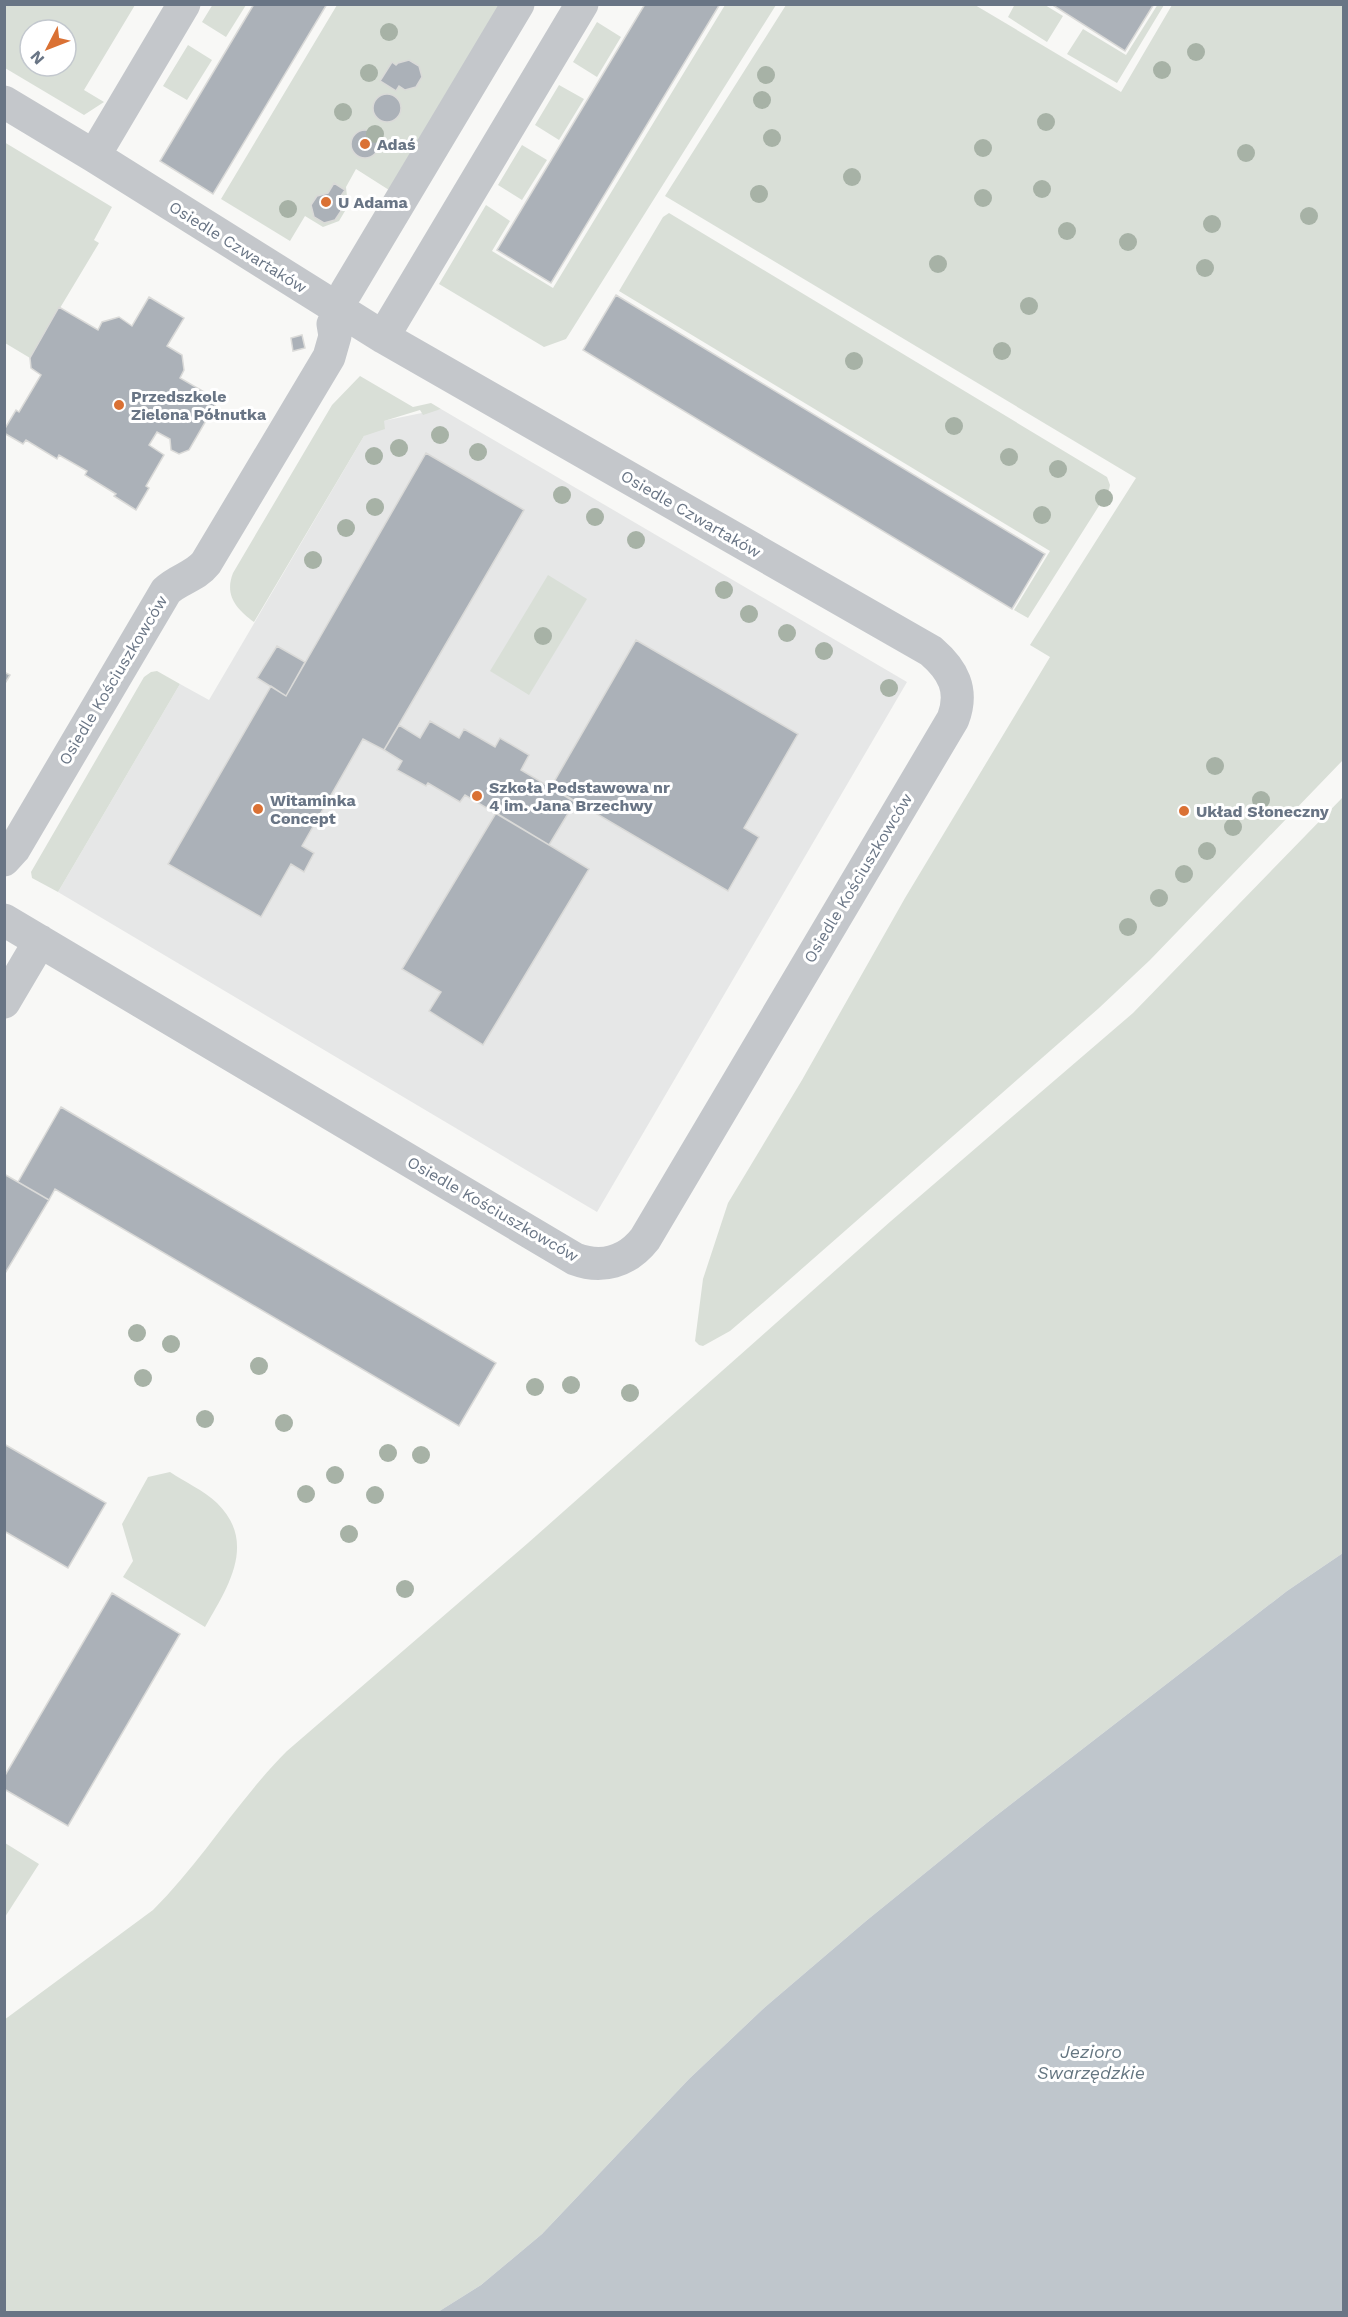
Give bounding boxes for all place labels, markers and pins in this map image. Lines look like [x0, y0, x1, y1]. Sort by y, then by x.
place label: Adaś [377, 135, 416, 154]
marker: Adaś [358, 137, 372, 151]
place label: U Adama [338, 193, 409, 212]
marker: U Adama [319, 195, 333, 209]
place label: Przedszkole Zielona Półnutka [131, 387, 267, 424]
marker: Przedszkole Zielona Półnutka [112, 398, 126, 412]
place label: Szkoła Podstawowa nr 4 im. Jana Brzechwy [489, 778, 670, 815]
marker: Szkoła Podstawowa nr 4 im. Jana Brzechwy [470, 789, 484, 803]
place label: Witaminka Concept [270, 791, 357, 828]
marker: Witaminka Concept [251, 802, 265, 816]
place label: Układ Słoneczny [1196, 802, 1330, 821]
marker: Układ Słoneczny [1177, 804, 1191, 818]

